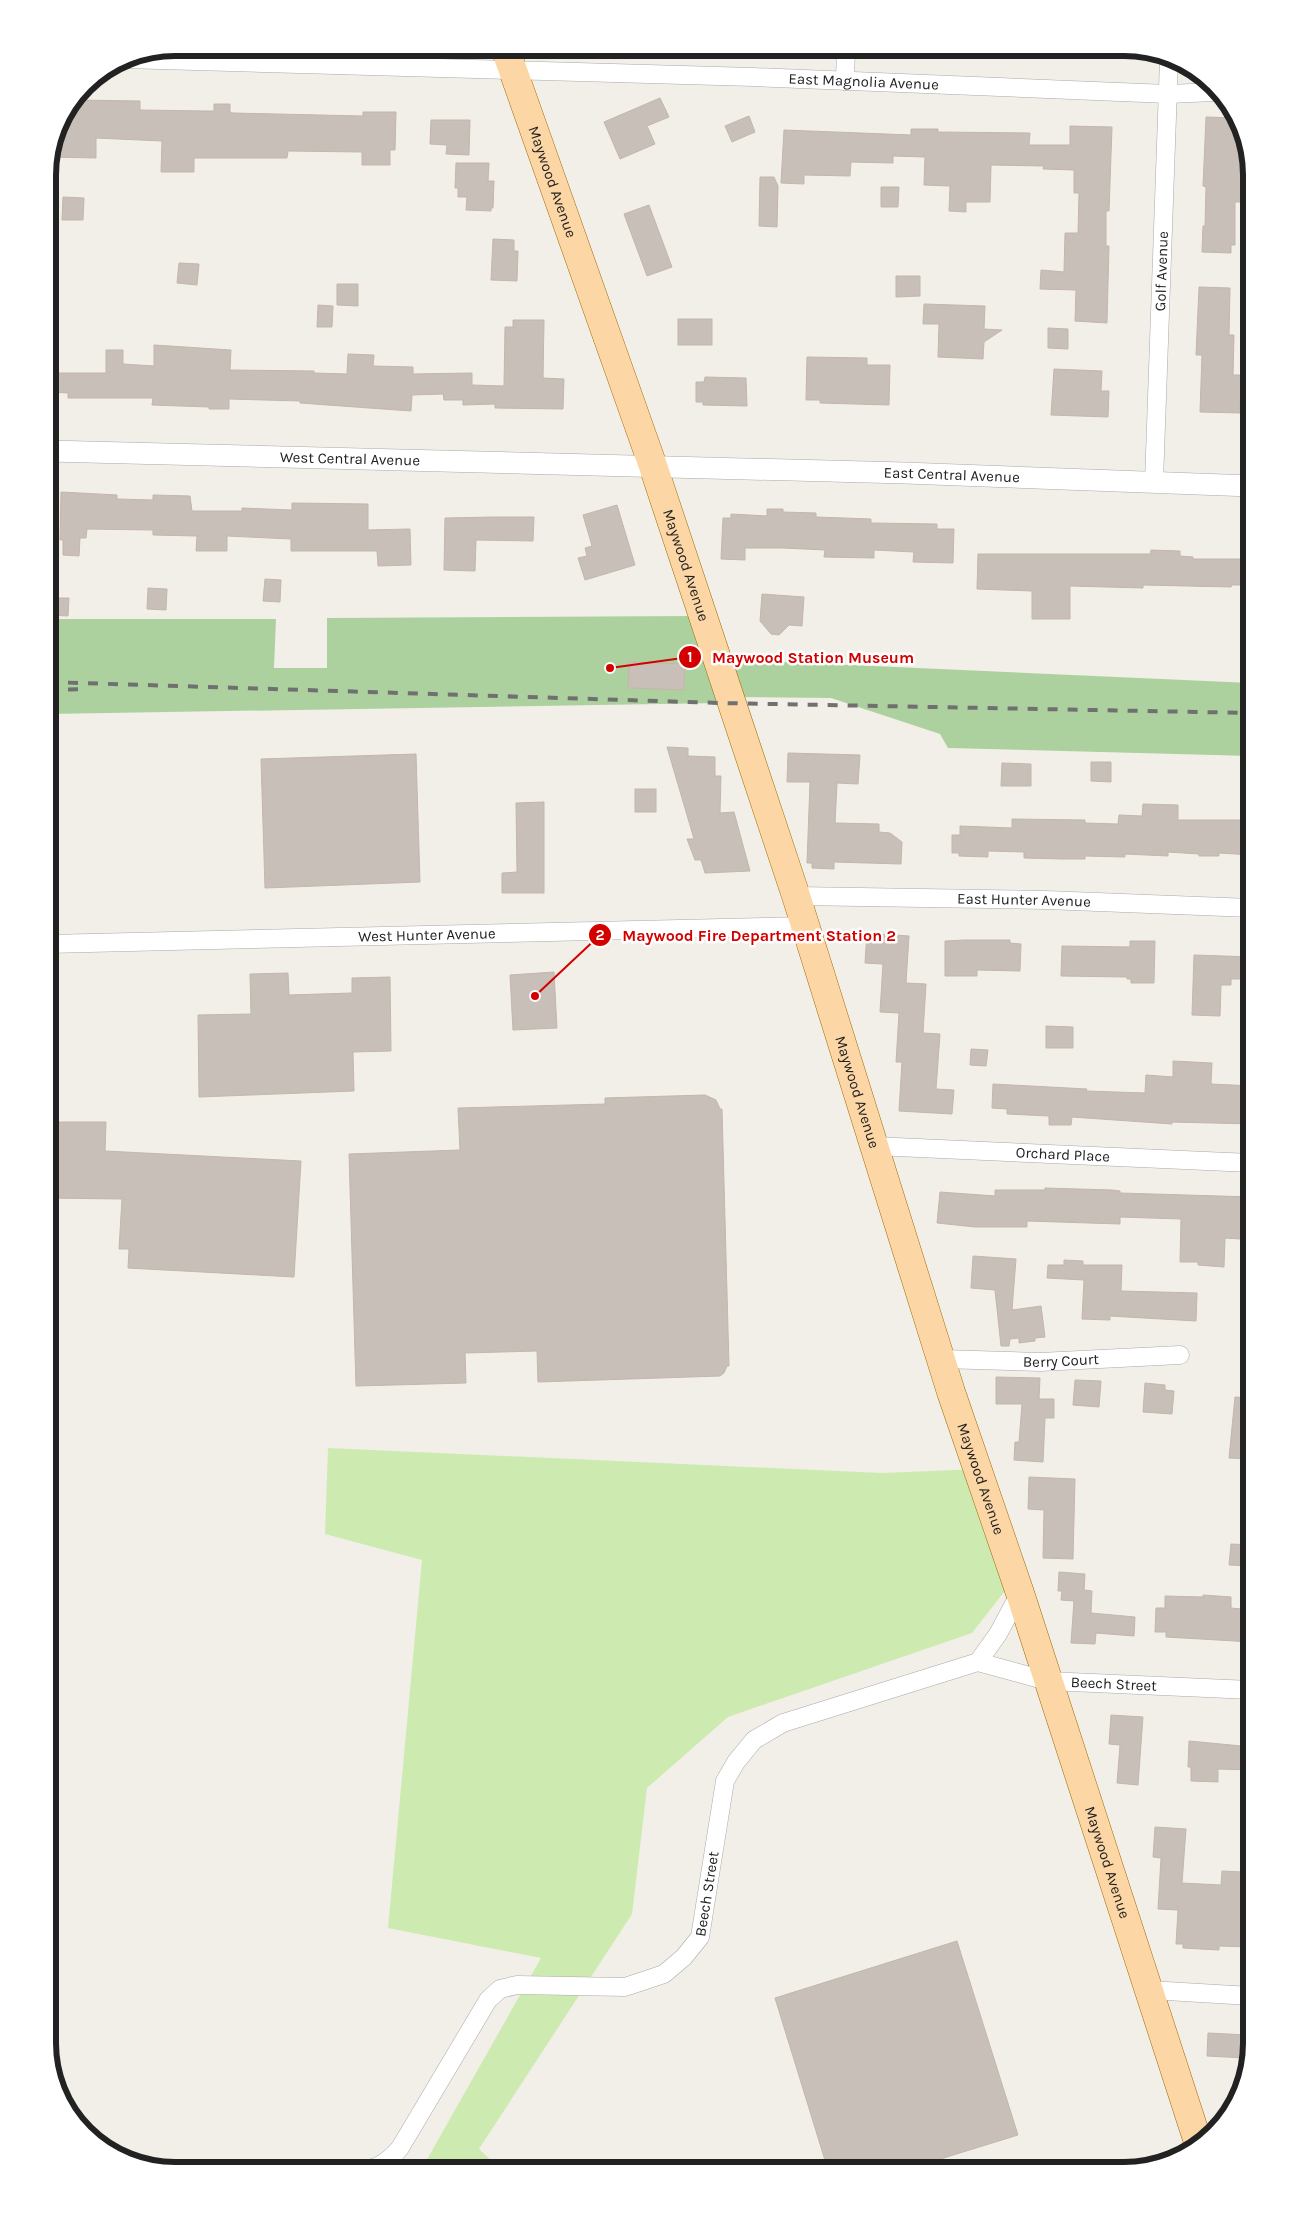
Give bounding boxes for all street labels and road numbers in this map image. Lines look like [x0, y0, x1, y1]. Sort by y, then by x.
street label: East Magnolia Avenue [788, 69, 939, 94]
street label: Maywood Avenue [524, 124, 580, 240]
street label: Golf Avenue [1151, 231, 1172, 312]
street label: West Central Avenue [280, 448, 420, 470]
street label: East Central Avenue [883, 463, 1020, 486]
street label: Maywood Avenue [659, 507, 713, 624]
street label: East Hunter Avenue [957, 890, 1091, 911]
street label: West Hunter Avenue [358, 924, 496, 946]
street label: Maywood Avenue [831, 1033, 883, 1151]
street label: Orchard Place [1015, 1143, 1110, 1166]
street label: Berry Court [1023, 1350, 1100, 1371]
street label: Maywood Avenue [953, 1420, 1008, 1537]
street label: Beech Street [1070, 1673, 1158, 1695]
street label: Maywood Avenue [1081, 1804, 1134, 1921]
street label: Beech Street [691, 1850, 723, 1938]

